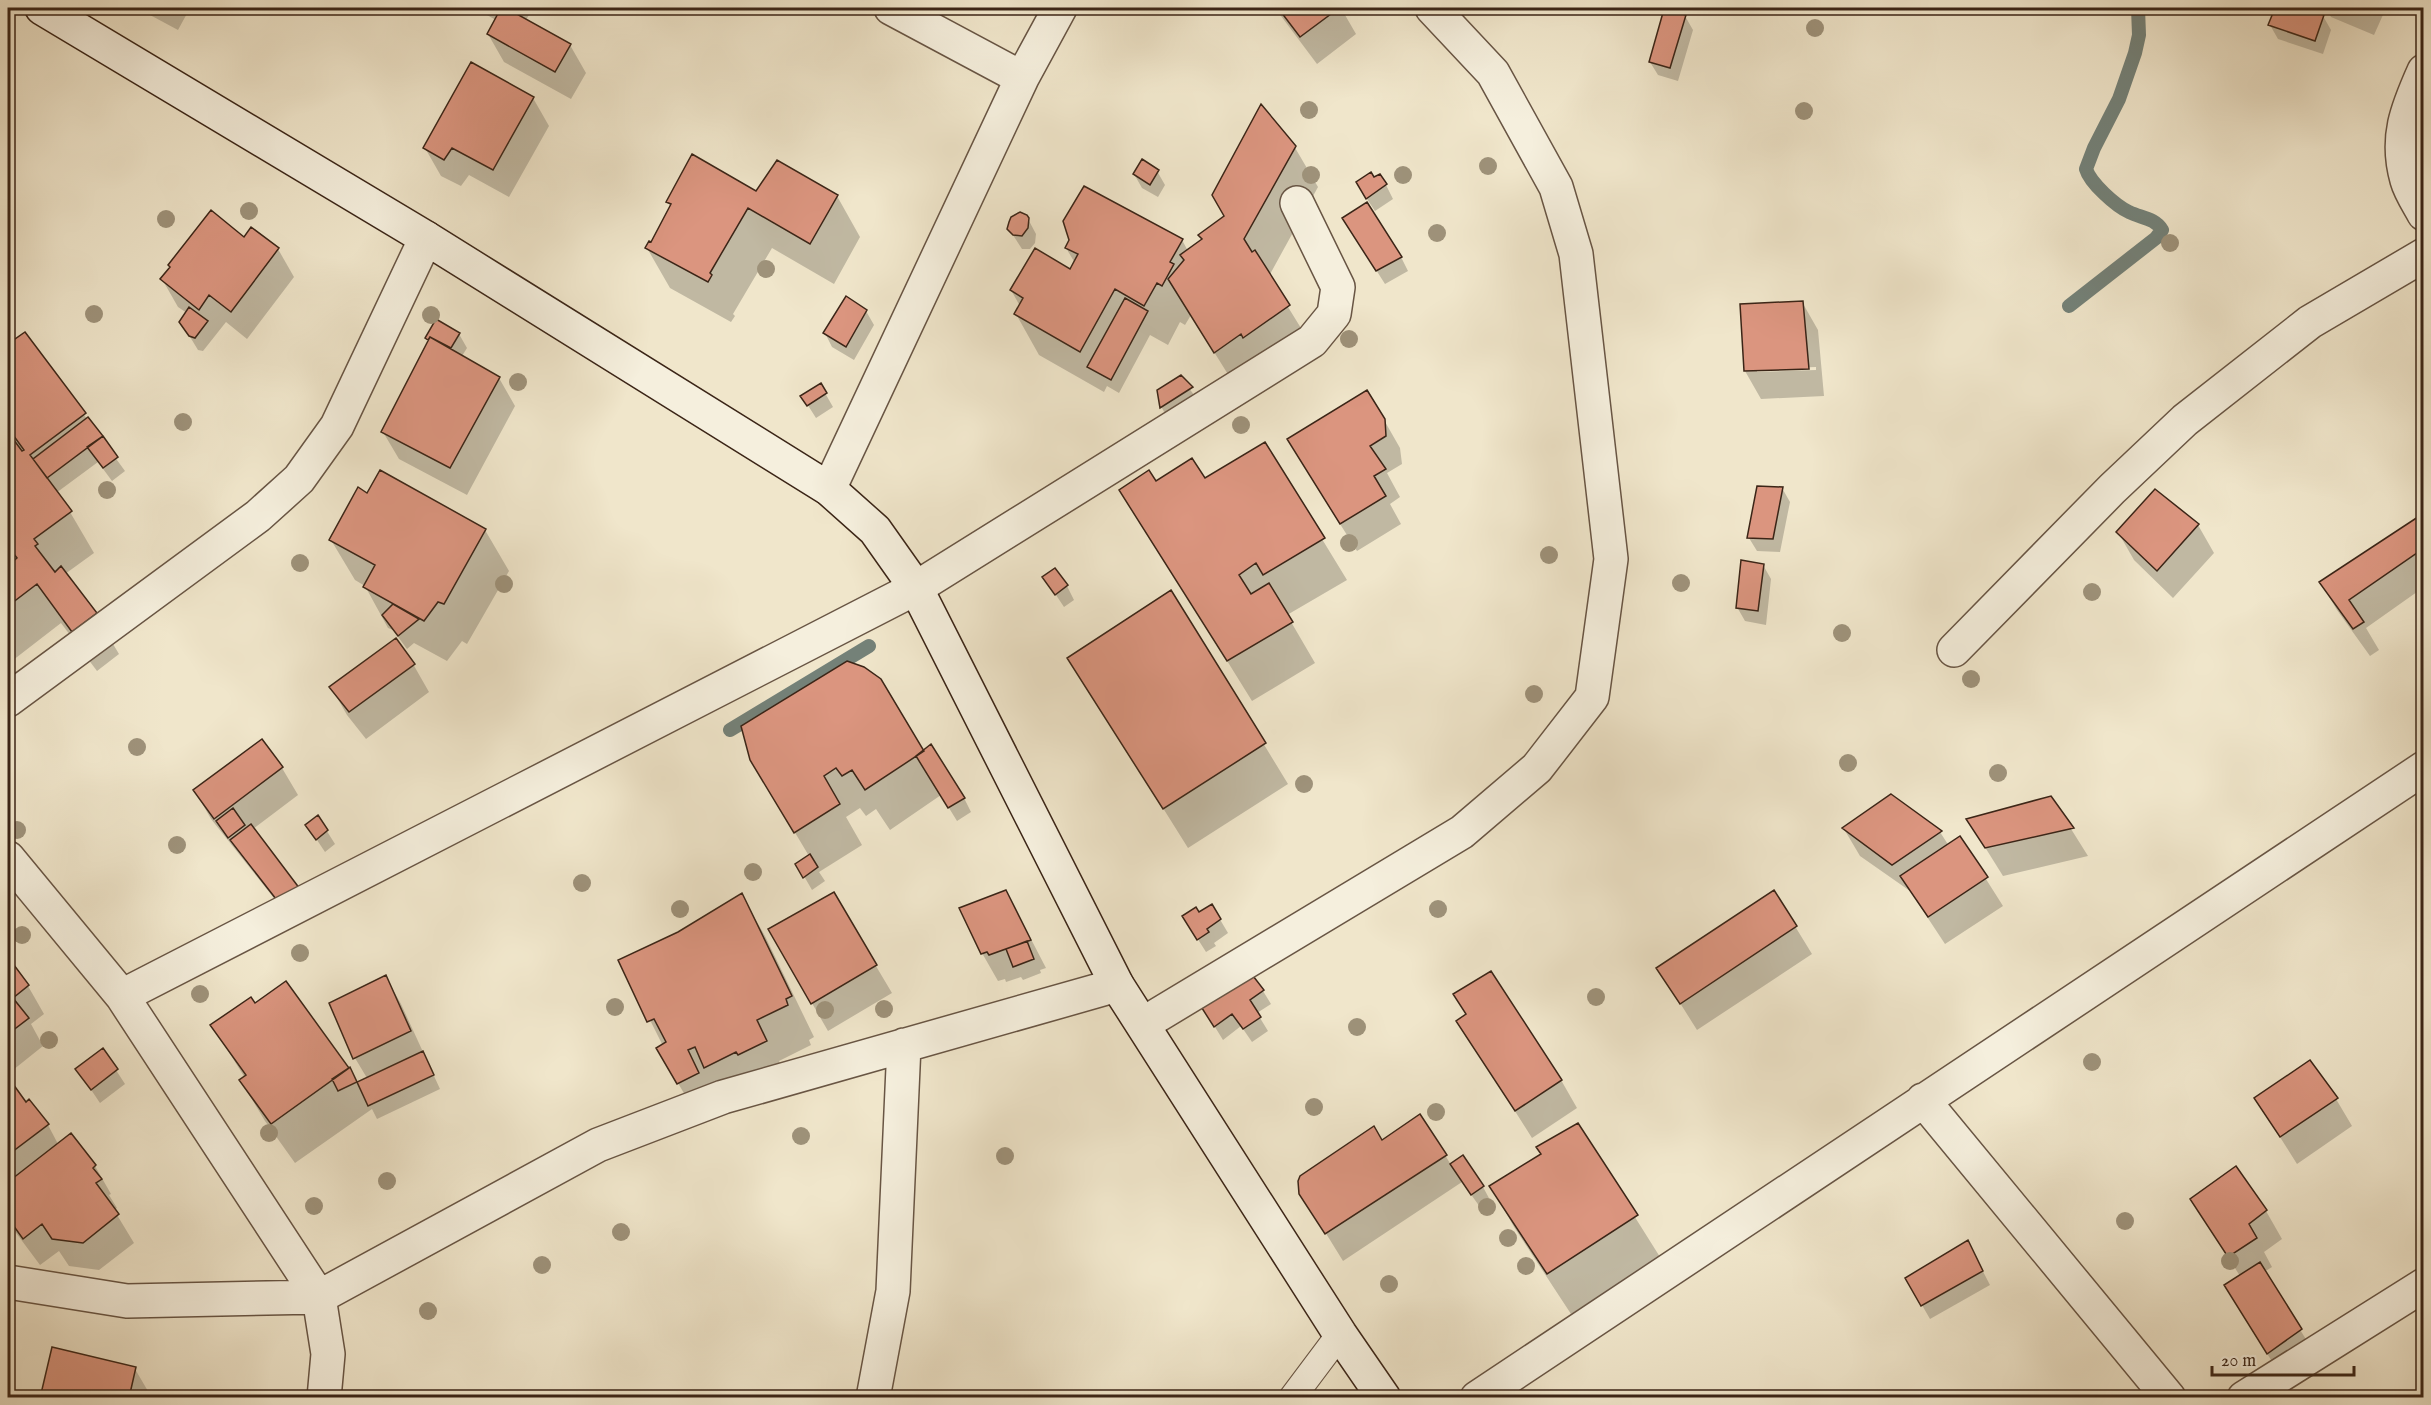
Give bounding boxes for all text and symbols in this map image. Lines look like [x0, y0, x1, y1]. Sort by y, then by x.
scale bar [2212, 1339, 2354, 1377]
text: 20 m [2221, 1350, 2256, 1373]

